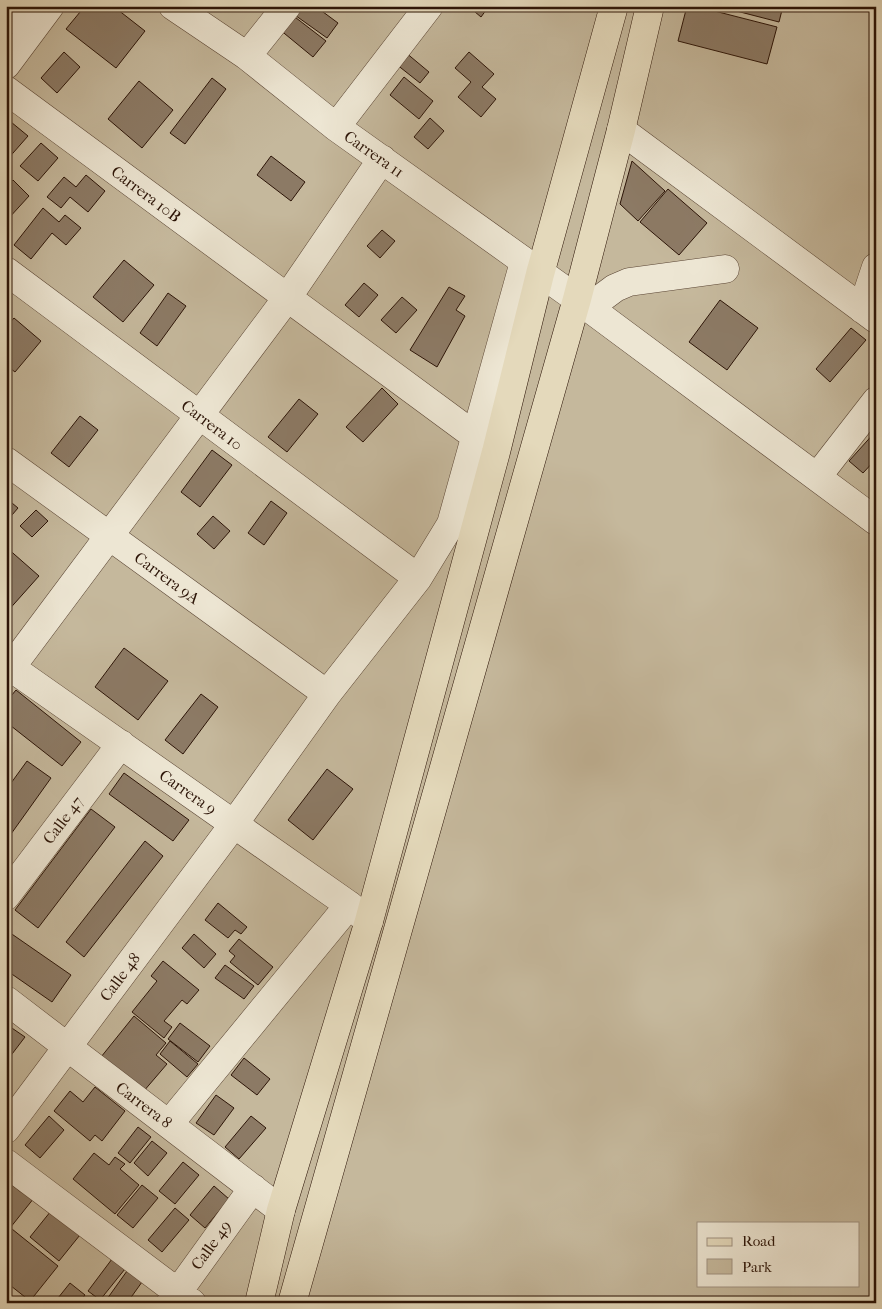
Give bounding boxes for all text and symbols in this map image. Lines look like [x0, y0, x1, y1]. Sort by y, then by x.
street label: Carrera 11 [340, 127, 408, 181]
street label: Carrera 10B [108, 162, 184, 226]
street label: Carrera 10 [178, 396, 246, 454]
street label: Carrera 9A [131, 548, 204, 608]
street label: Carrera 9 [156, 765, 220, 819]
street label: Calle 47 [39, 792, 87, 848]
street label: Calle 48 [96, 949, 144, 1005]
street label: Carrera 8 [112, 1078, 176, 1132]
street label: Calle 49 [187, 1217, 235, 1273]
legend [697, 1222, 860, 1286]
text: Road [742, 1232, 776, 1250]
text: Park [742, 1258, 772, 1276]

